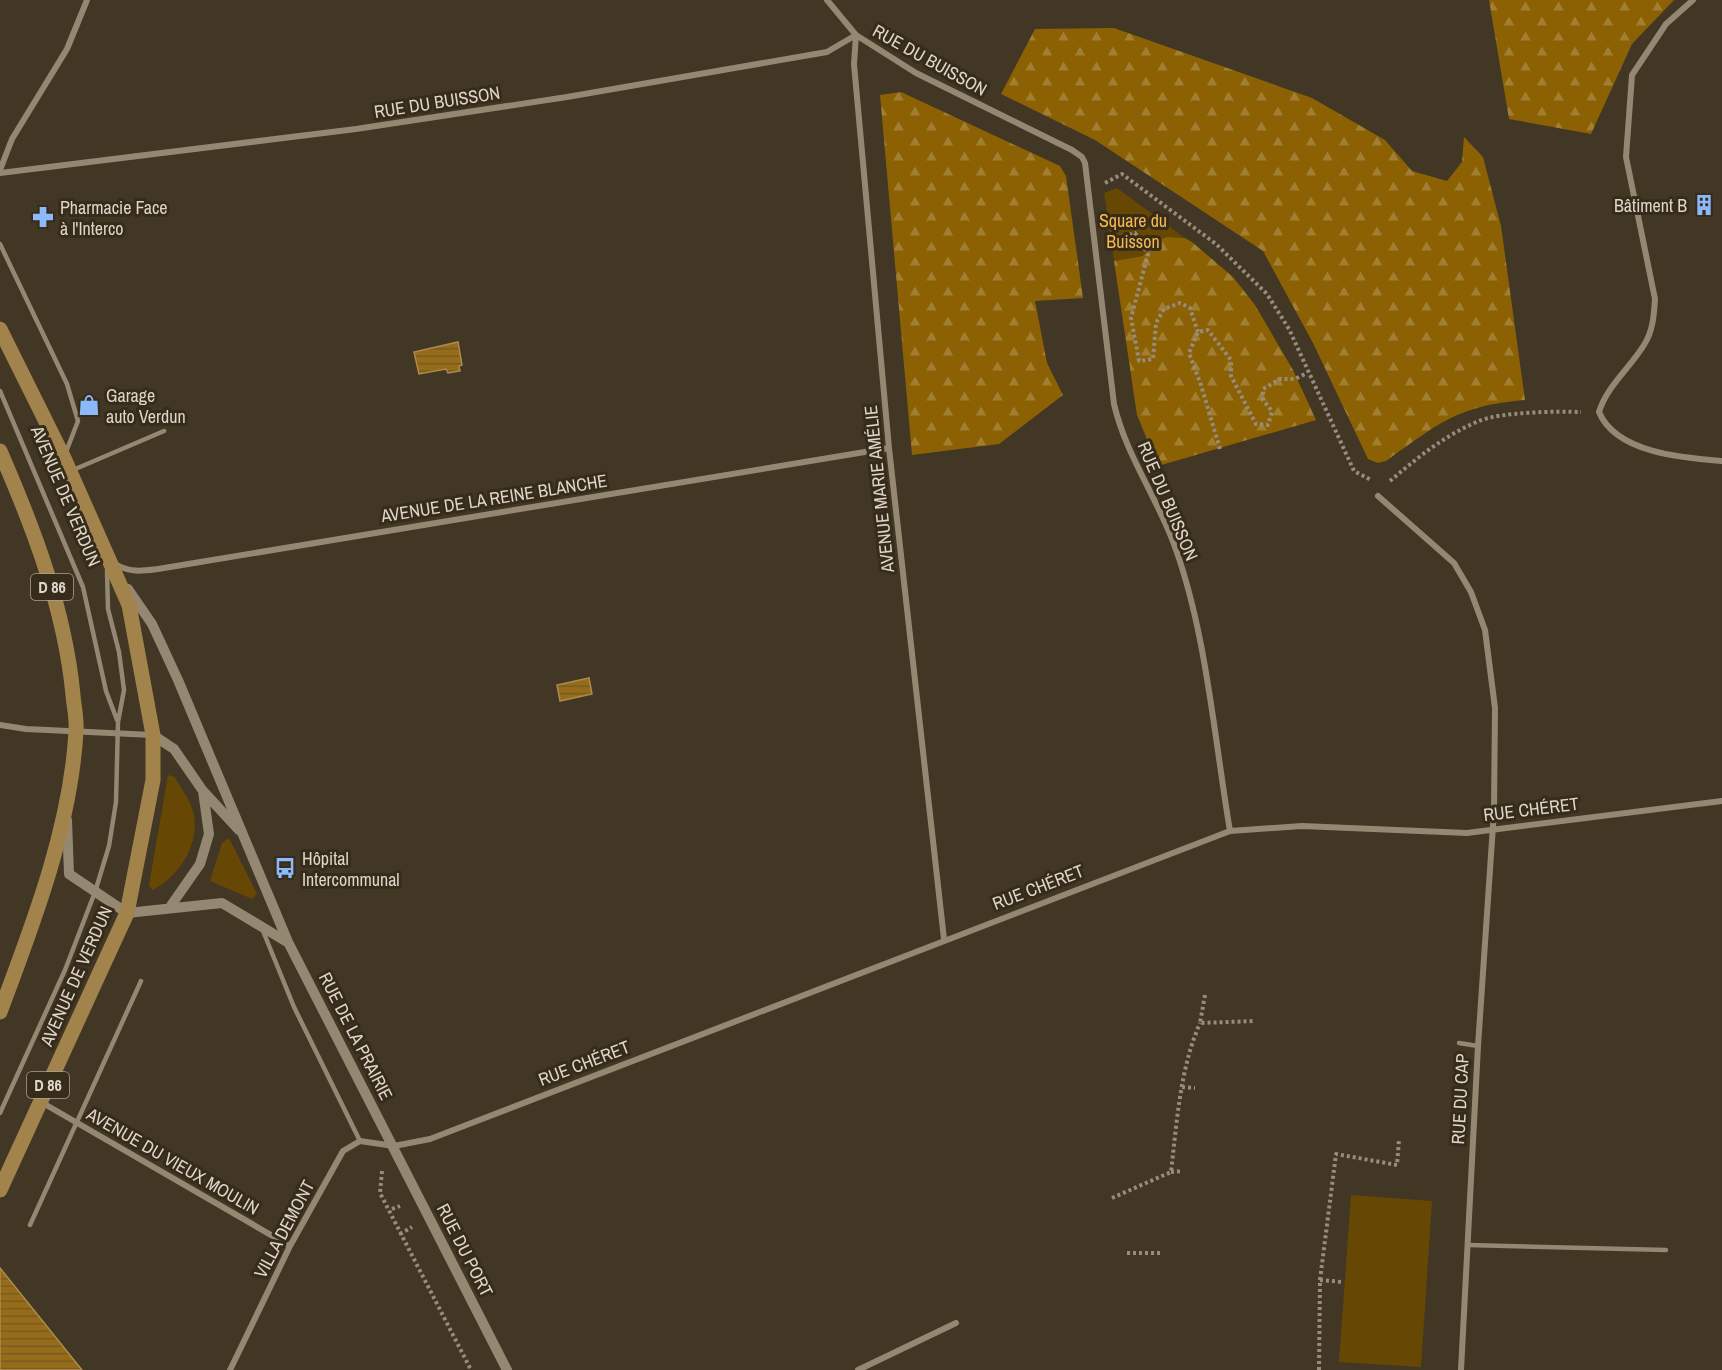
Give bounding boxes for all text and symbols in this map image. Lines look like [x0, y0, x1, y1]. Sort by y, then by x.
street label: RUE DU BUISSON [868, 18, 992, 102]
street label: RUE DU BUISSON [372, 80, 502, 124]
place label: Bâtiment B [1614, 193, 1687, 218]
building icon: Bâtiment B [1692, 193, 1716, 217]
place label: Pharmacie Face à l'Interco [60, 195, 168, 241]
pharmacy icon: Pharmacie Face à l'Interco [31, 205, 55, 229]
park label: Square du Buisson [1099, 208, 1167, 254]
place label: Garage auto Verdun [106, 383, 186, 429]
shop icon: Garage auto Verdun [77, 393, 101, 417]
street label: AVENUE MARIE AMÉLIE [858, 404, 900, 575]
street label: AVENUE DE VERDUN [25, 421, 107, 570]
street label: RUE DU BUISSON [1132, 438, 1204, 564]
street label: AVENUE DE LA REINE BLANCHE [378, 468, 609, 528]
road number: D 86 [31, 574, 73, 600]
street label: RUE CHÉRET [1482, 791, 1580, 827]
place label: Hôpital Intercommunal [302, 846, 400, 892]
bus stop icon: Hôpital Intercommunal [273, 856, 297, 880]
street label: RUE CHÉRET [989, 858, 1087, 916]
street label: AVENUE DE VERDUN [34, 902, 118, 1051]
street label: RUE DE LA PRAIRIE [313, 968, 399, 1104]
street label: RUE CHÉRET [535, 1034, 633, 1092]
street label: RUE DU CAP [1445, 1053, 1475, 1145]
road number: D 86 [27, 1072, 69, 1098]
street label: AVENUE DU VIEUX MOULIN [81, 1101, 264, 1221]
street label: VILLA DEMONT [248, 1176, 320, 1282]
street label: RUE DU PORT [431, 1199, 499, 1301]

